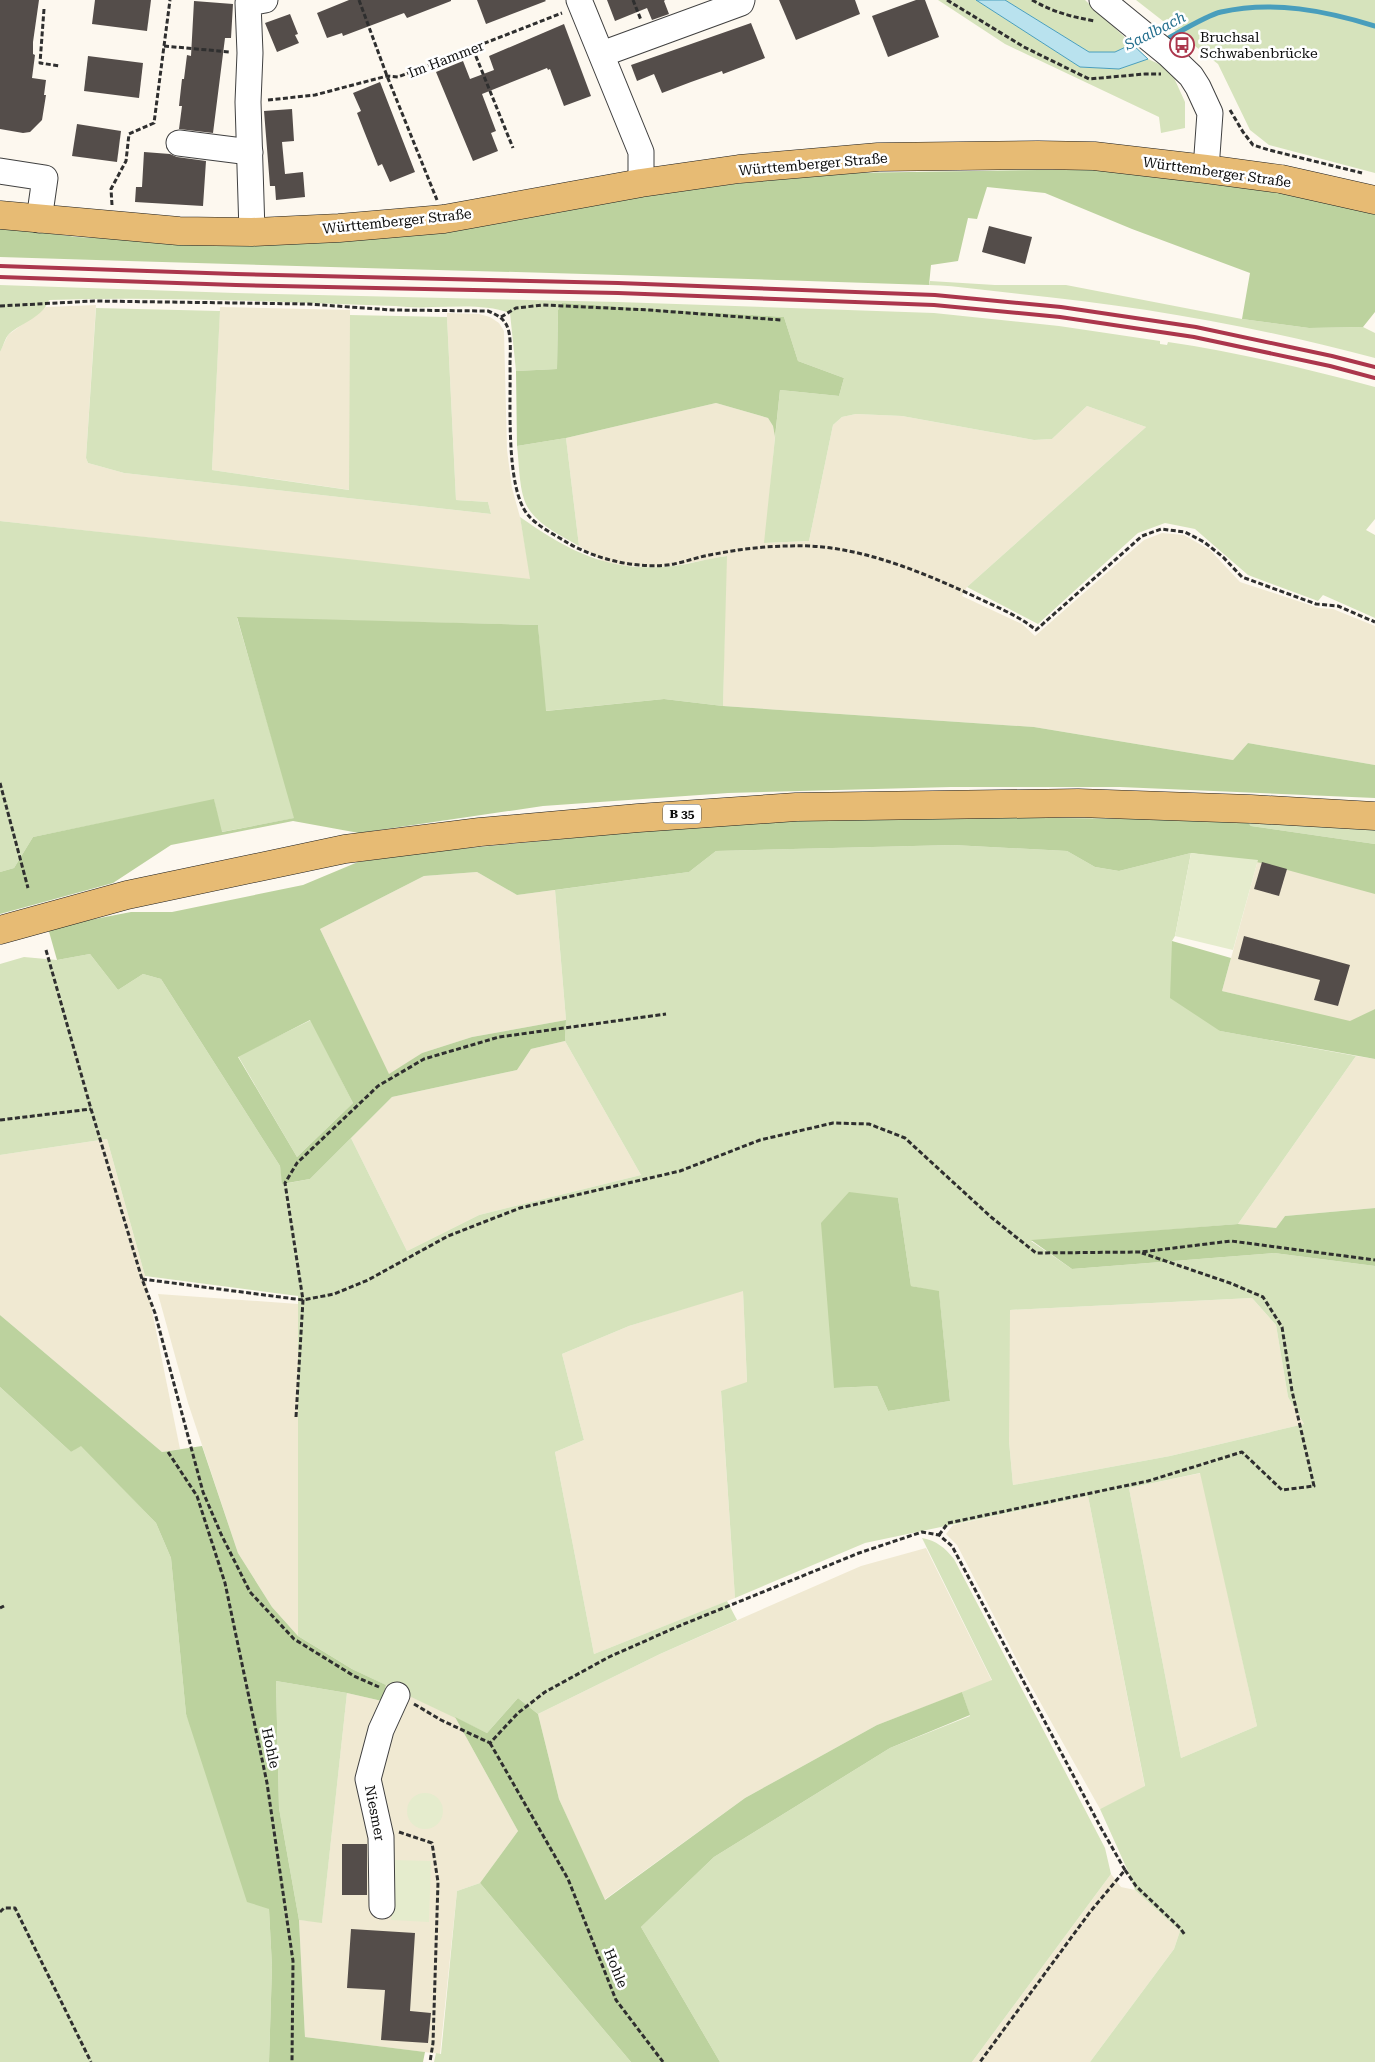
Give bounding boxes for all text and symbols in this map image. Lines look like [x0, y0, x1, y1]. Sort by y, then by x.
water label: Saalbach [1120, 8, 1189, 55]
place label: Bruchsal Schwabenbrücke [1200, 29, 1318, 61]
bus stop icon: Bruchsal Schwabenbrücke [1169, 32, 1195, 58]
street label: Im Hammer [406, 37, 486, 81]
street label: Württemberger Straße [738, 149, 889, 178]
street label: Württemberger Straße [1142, 154, 1293, 190]
street label: Württemberger Straße [322, 205, 473, 237]
road number: B 35 [663, 804, 701, 824]
street label: Hohle [259, 1726, 283, 1770]
street label: Niesmer [362, 1784, 388, 1842]
street label: Hohle [601, 1946, 631, 1990]

